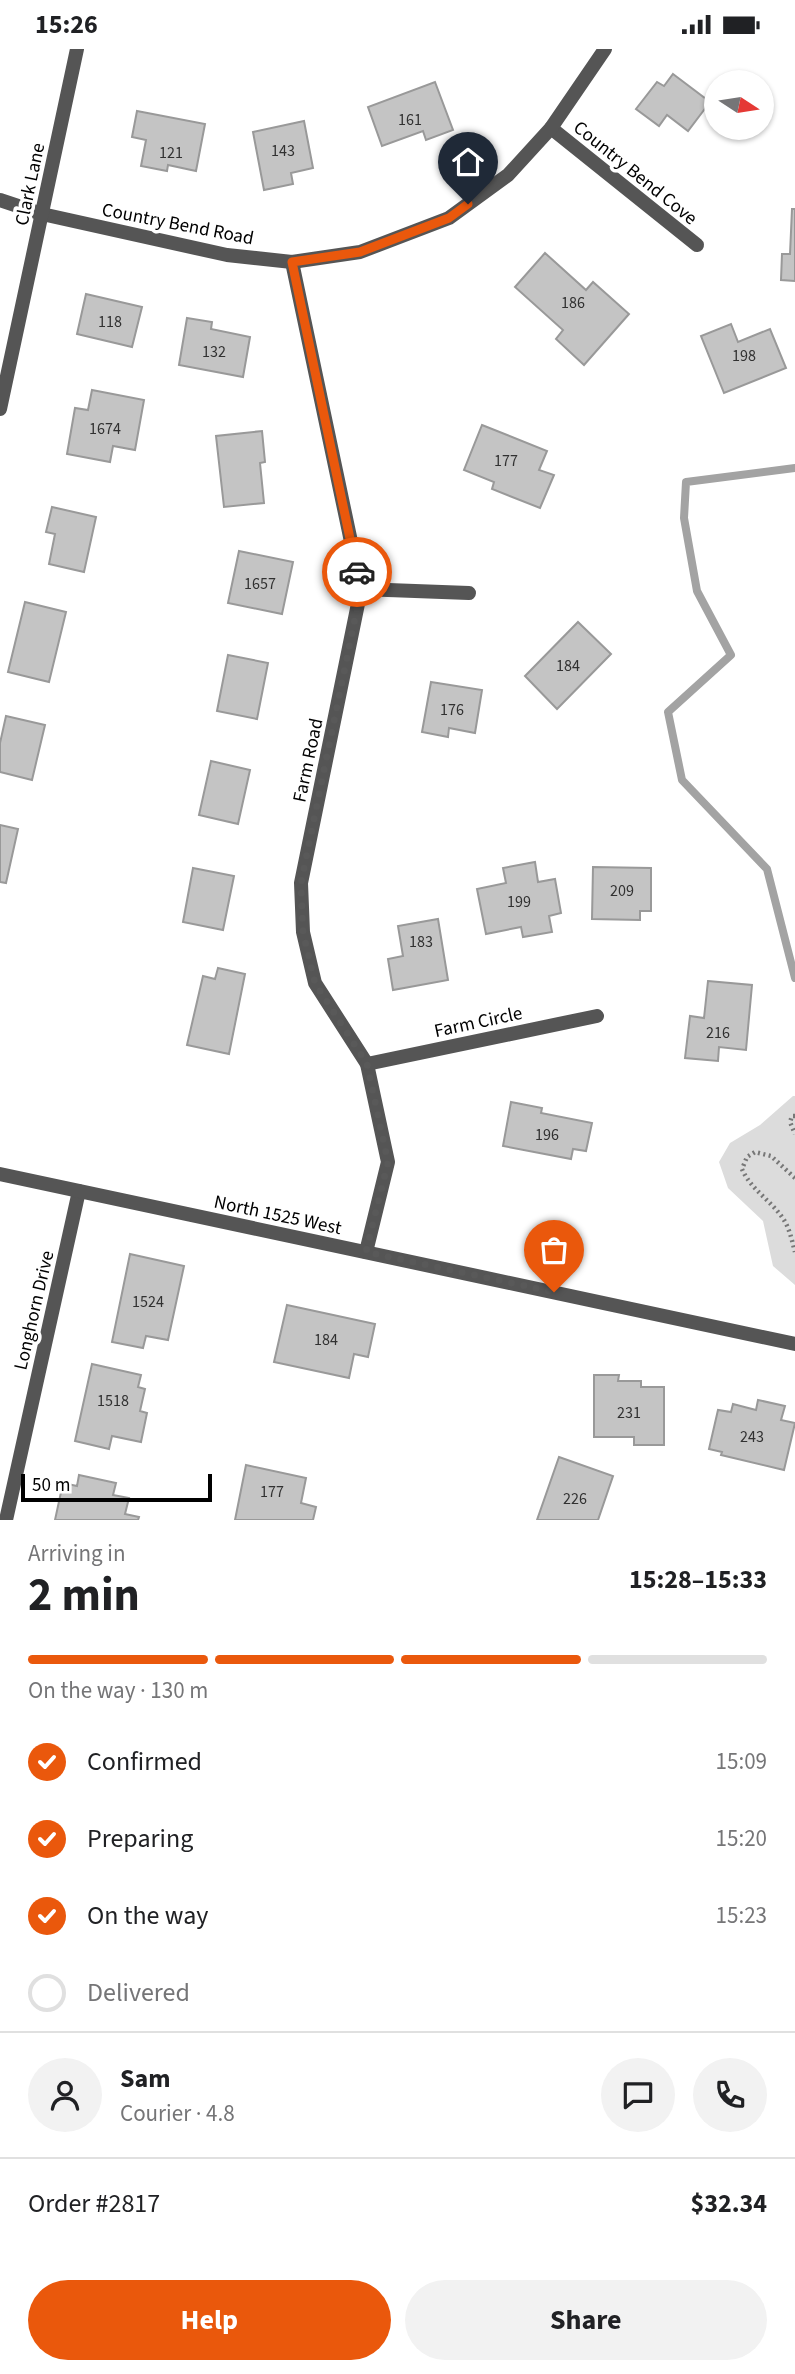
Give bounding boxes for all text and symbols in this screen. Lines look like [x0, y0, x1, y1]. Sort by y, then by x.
text: 15:26 [35, 6, 98, 43]
north arrow [704, 70, 774, 140]
map controls [704, 70, 774, 140]
house number: 161 [398, 109, 422, 131]
street label: Country Bend Cove [567, 115, 703, 232]
pin [438, 132, 498, 204]
house number: 143 [271, 140, 295, 162]
street label: Clark Lane [9, 141, 52, 228]
house number: 121 [159, 142, 183, 164]
icon: home [449, 143, 487, 181]
street label: Country Bend Road [99, 197, 256, 252]
house number: 186 [561, 292, 585, 314]
house number: 118 [98, 311, 122, 333]
house number: 132 [202, 341, 226, 363]
house number: 198 [732, 345, 756, 367]
house number: 1674 [89, 418, 121, 440]
house number: 177 [494, 450, 518, 472]
courier [322, 537, 392, 607]
icon: car [338, 553, 376, 591]
house number: 1657 [244, 573, 276, 595]
house number: 184 [556, 655, 580, 677]
house number: 176 [440, 699, 464, 721]
street label: Farm Road [286, 716, 331, 805]
house number: 209 [610, 880, 634, 902]
house number: 199 [507, 891, 531, 913]
house number: 183 [409, 931, 433, 953]
street label: Farm Circle [432, 1000, 525, 1045]
house number: 216 [706, 1022, 730, 1044]
house number: 196 [535, 1124, 559, 1146]
street label: North 1525 West [211, 1189, 344, 1242]
pin [524, 1220, 584, 1292]
icon: bag [535, 1231, 573, 1269]
street label: Longhorn Drive [8, 1248, 61, 1373]
house number: 1524 [132, 1291, 164, 1313]
house number: 184 [314, 1329, 338, 1351]
house number: 1518 [97, 1390, 129, 1412]
house number: 231 [617, 1402, 641, 1424]
house number: 243 [740, 1426, 764, 1448]
scale bar [21, 1471, 212, 1503]
text: 50 m [32, 1472, 70, 1499]
house number: 177 [260, 1481, 284, 1503]
house number: 226 [563, 1488, 587, 1510]
text: Arriving in [28, 1537, 126, 1570]
text: 15:28–15:33 [629, 1561, 767, 1598]
text: 2 min [28, 1563, 140, 1628]
text: On the way · 130 m [28, 1674, 208, 1707]
icon: check [28, 1743, 66, 1781]
text: Confirmed [87, 1743, 202, 1780]
text: 15:09 [716, 1745, 767, 1778]
icon: check [28, 1820, 66, 1858]
text: Preparing [87, 1820, 193, 1857]
text: 15:20 [716, 1822, 767, 1855]
icon: check [28, 1897, 66, 1935]
text: On the way [87, 1897, 208, 1934]
text: 15:23 [716, 1899, 767, 1932]
text: Delivered [87, 1974, 190, 2011]
button: person [28, 2058, 102, 2132]
button: chat [601, 2058, 675, 2132]
button: phone [693, 2058, 767, 2132]
text: Sam [120, 2060, 170, 2097]
text: Courier · 4.8 [120, 2097, 235, 2130]
text: Order #2817 [28, 2185, 160, 2222]
text: $32.34 [691, 2185, 767, 2222]
button: Help [28, 2280, 391, 2360]
button: Share [405, 2280, 767, 2360]

